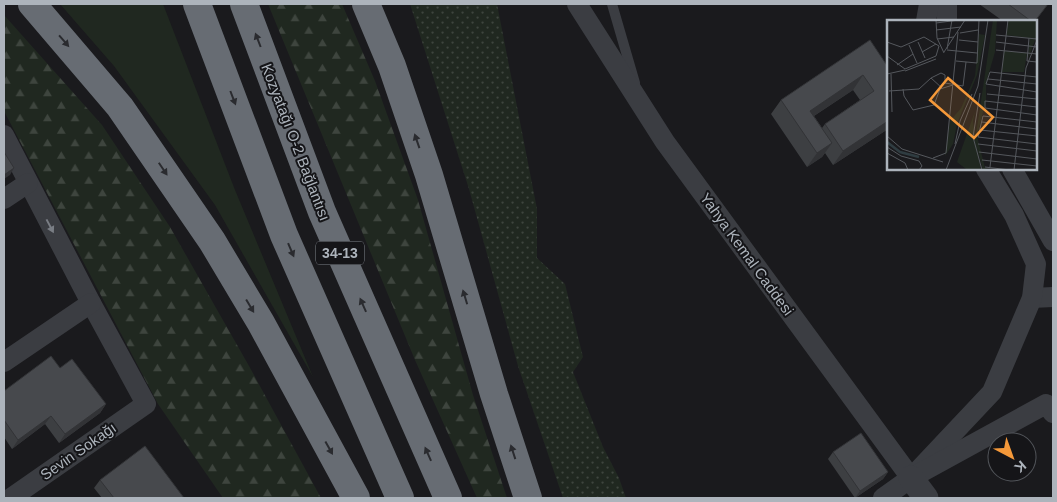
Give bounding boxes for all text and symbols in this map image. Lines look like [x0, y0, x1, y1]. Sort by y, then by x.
inset map [887, 20, 1037, 170]
one-way arrow [253, 33, 261, 48]
one-way arrow [58, 34, 69, 47]
street label: Kozyatağı O-2 Bağlantısı [258, 61, 334, 223]
one-way arrow [230, 91, 237, 106]
one-way arrow [413, 134, 421, 149]
one-way arrow [158, 162, 168, 175]
street label: Yahya Kemal Caddesi [697, 189, 797, 319]
one-way arrow [46, 219, 54, 233]
road number: 34-13 [316, 242, 364, 264]
one-way arrow [288, 243, 296, 257]
one-way arrow [460, 289, 468, 304]
one-way arrow [359, 298, 367, 312]
one-way arrow [246, 299, 255, 312]
street label: Sevin Sokağı [37, 419, 119, 483]
north arrow [987, 432, 1037, 482]
one-way arrow [325, 441, 333, 455]
one-way arrow [508, 444, 516, 459]
one-way arrow [424, 447, 432, 461]
text: K [1011, 457, 1030, 476]

